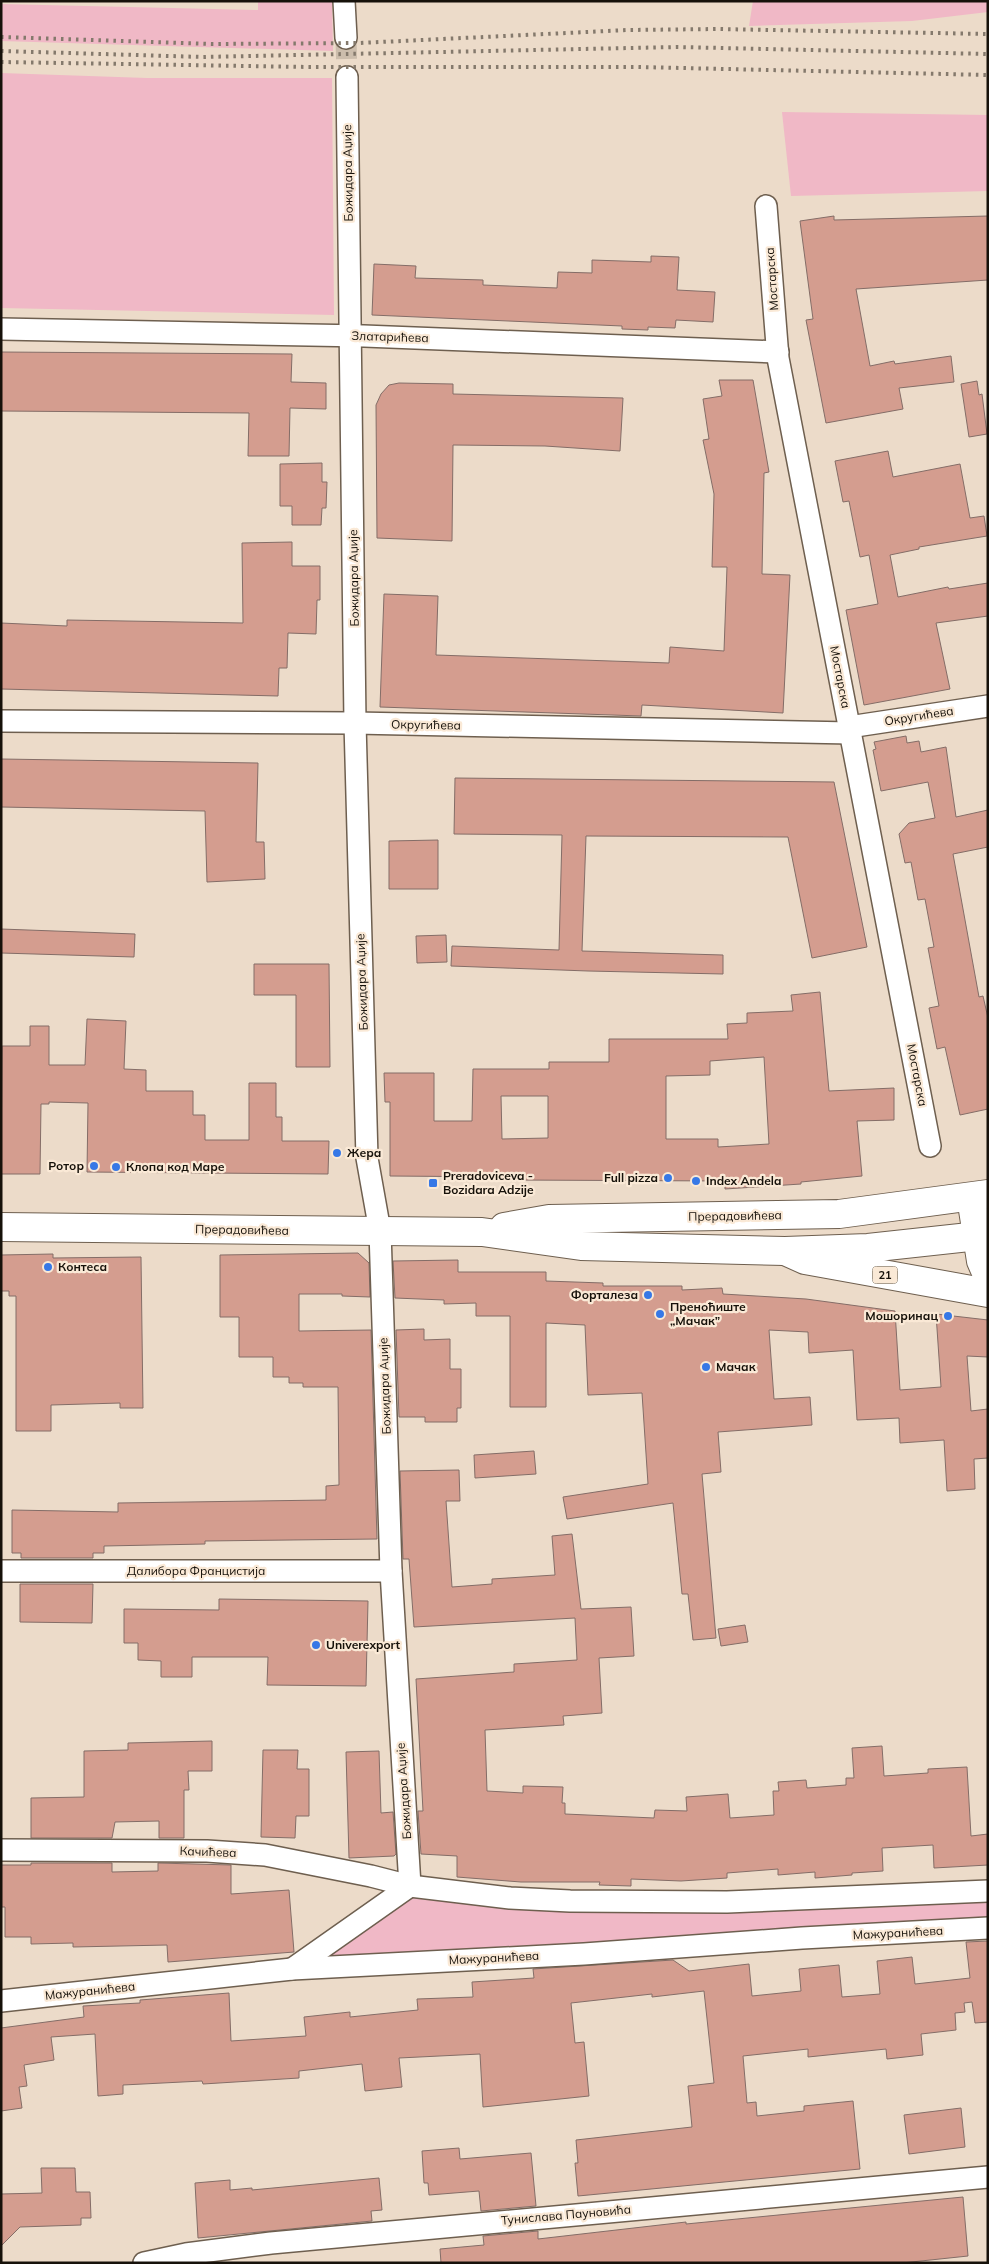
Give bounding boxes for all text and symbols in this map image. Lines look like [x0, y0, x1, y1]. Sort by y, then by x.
street label: Божидара Аџије [339, 124, 356, 222]
street label: Мостарска [762, 247, 781, 311]
street label: Златарићева [351, 328, 429, 345]
street label: Божидара Аџије [345, 529, 362, 627]
street label: Мостарска [827, 644, 854, 709]
street label: Округићева [883, 703, 955, 728]
street label: Округићева [391, 716, 461, 733]
street label: Божидара Аџије [352, 933, 371, 1031]
street label: Мостарска [904, 1042, 931, 1107]
place label: Жера [347, 1145, 381, 1160]
marker: Жера [331, 1147, 343, 1159]
place label: Ротор [48, 1158, 84, 1173]
place label: Клопа код Маре [126, 1159, 225, 1174]
marker: Ротор [88, 1160, 100, 1172]
marker: Клопа код Маре [110, 1161, 122, 1173]
place label: Preradoviceva - Bozidara Adzije [443, 1168, 534, 1197]
place label: Full pizza [604, 1170, 658, 1185]
marker: Full pizza [662, 1172, 674, 1184]
place label: Index Andela [706, 1173, 781, 1188]
marker: Index Andela [690, 1175, 702, 1187]
marker: Preradoviceva - Bozidara Adzije [427, 1177, 439, 1189]
street label: Прерадовићева [688, 1207, 782, 1224]
street label: Прерадовићева [195, 1221, 289, 1238]
place label: Контеса [58, 1259, 107, 1274]
marker: Контеса [42, 1261, 54, 1273]
road number: 21 [872, 1266, 898, 1284]
place label: Форталеза [571, 1287, 638, 1302]
marker: Форталеза [642, 1289, 654, 1301]
place label: Преноћиште „Мачак” [670, 1299, 746, 1328]
marker: Преноћиште „Мачак” [654, 1308, 666, 1320]
place label: Мошоринац [865, 1308, 938, 1323]
marker: Мошоринац [942, 1310, 954, 1322]
street label: Божидара Аџије [375, 1337, 394, 1435]
place label: Мачак [716, 1359, 756, 1374]
marker: Мачак [700, 1361, 712, 1373]
street label: Далибора Францистија [127, 1563, 265, 1578]
place label: Univerexport [326, 1637, 401, 1652]
marker: Univerexport [310, 1639, 322, 1651]
street label: Божидара Аџије [393, 1742, 414, 1840]
street label: Качићева [179, 1843, 237, 1860]
street label: Мажуранићева [852, 1923, 944, 1942]
street label: Мажуранићева [448, 1948, 540, 1967]
street label: Мажуранићева [44, 1978, 136, 2003]
street label: Тунислава Пауновића [500, 2201, 631, 2228]

